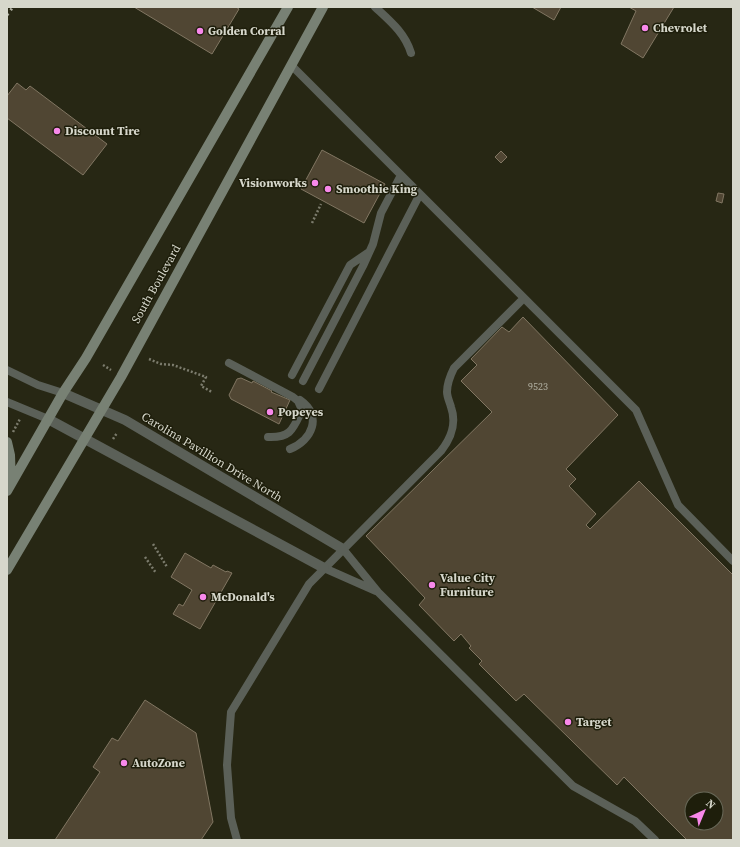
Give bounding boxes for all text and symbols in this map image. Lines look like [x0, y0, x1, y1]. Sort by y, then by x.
place label: Chevrolet [653, 20, 708, 36]
place label: Golden Corral [208, 23, 286, 39]
marker: Chevrolet [640, 23, 650, 33]
marker: Golden Corral [195, 26, 205, 36]
place label: Discount Tire [65, 123, 140, 139]
marker: Discount Tire [52, 126, 62, 136]
place label: Visionworks [239, 175, 308, 191]
marker: Visionworks [310, 178, 320, 188]
place label: Smoothie King [336, 181, 418, 197]
marker: Smoothie King [323, 184, 333, 194]
street label: South Boulevard [128, 242, 184, 326]
house number: 9523 [528, 380, 548, 393]
place label: Popeyes [278, 404, 324, 420]
marker: Popeyes [265, 407, 275, 417]
street label: Carolina Pavillion Drive North [139, 408, 285, 506]
place label: Value City Furniture [440, 570, 496, 600]
marker: Value City Furniture [427, 580, 437, 590]
place label: McDonald's [211, 589, 275, 605]
marker: McDonald's [198, 592, 208, 602]
place label: Target [576, 714, 612, 730]
marker: Target [563, 717, 573, 727]
place label: AutoZone [132, 755, 185, 771]
marker: AutoZone [119, 758, 129, 768]
north arrow [684, 791, 724, 831]
text: N [703, 796, 719, 812]

